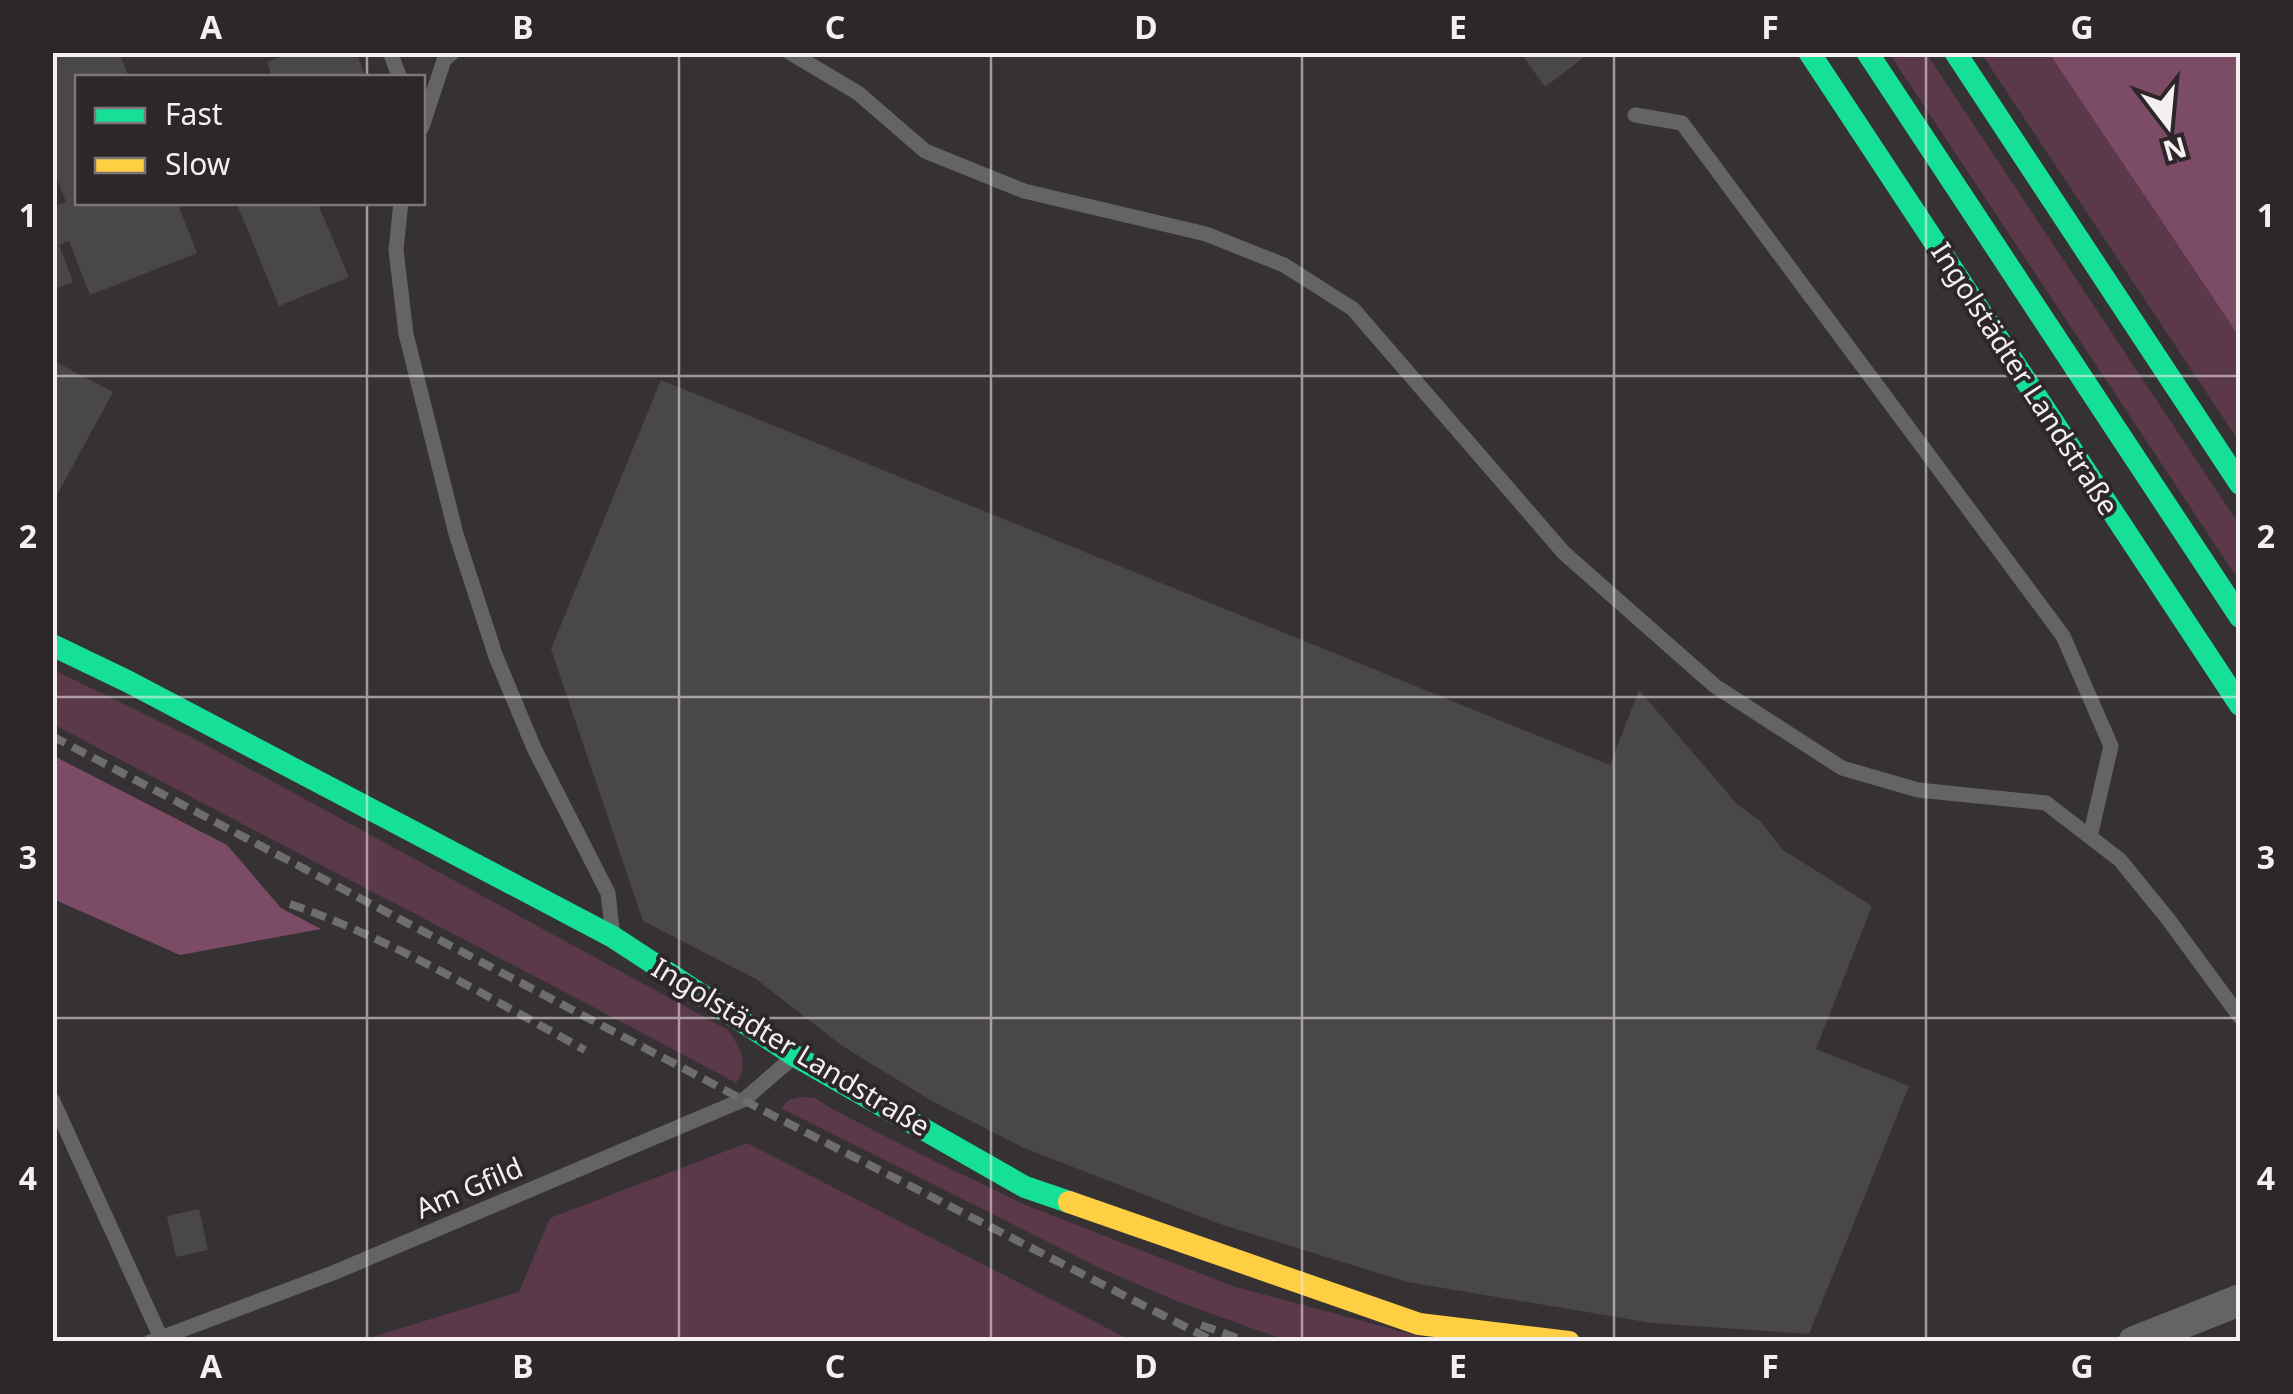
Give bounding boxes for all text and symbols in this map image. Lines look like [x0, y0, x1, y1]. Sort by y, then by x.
text: A [200, 5, 223, 48]
text: B [512, 5, 534, 48]
text: C [825, 5, 845, 48]
text: D [1134, 5, 1158, 48]
text: E [1449, 5, 1467, 48]
text: F [1761, 5, 1779, 48]
text: G [2070, 5, 2094, 48]
legend [75, 75, 425, 205]
north arrow [2118, 75, 2218, 175]
text: Fast [165, 93, 223, 134]
text: N [2159, 129, 2191, 171]
text: Slow [165, 143, 231, 184]
text: 1 [19, 193, 37, 236]
text: 1 [2257, 193, 2275, 236]
street label: Ingolstädter Landstraße [1923, 235, 2128, 522]
text: 2 [19, 514, 37, 557]
text: 2 [2257, 514, 2275, 557]
text: 3 [19, 835, 37, 878]
text: 3 [2257, 835, 2275, 878]
street label: Ingolstädter Landstraße [645, 948, 938, 1144]
street label: Am Gfild [409, 1148, 528, 1227]
text: 4 [19, 1156, 37, 1199]
text: 4 [2257, 1156, 2275, 1199]
text: A [200, 1344, 223, 1387]
text: B [512, 1344, 534, 1387]
text: C [825, 1344, 845, 1387]
text: D [1134, 1344, 1158, 1387]
text: E [1449, 1344, 1467, 1387]
text: F [1761, 1344, 1779, 1387]
text: G [2070, 1344, 2094, 1387]

